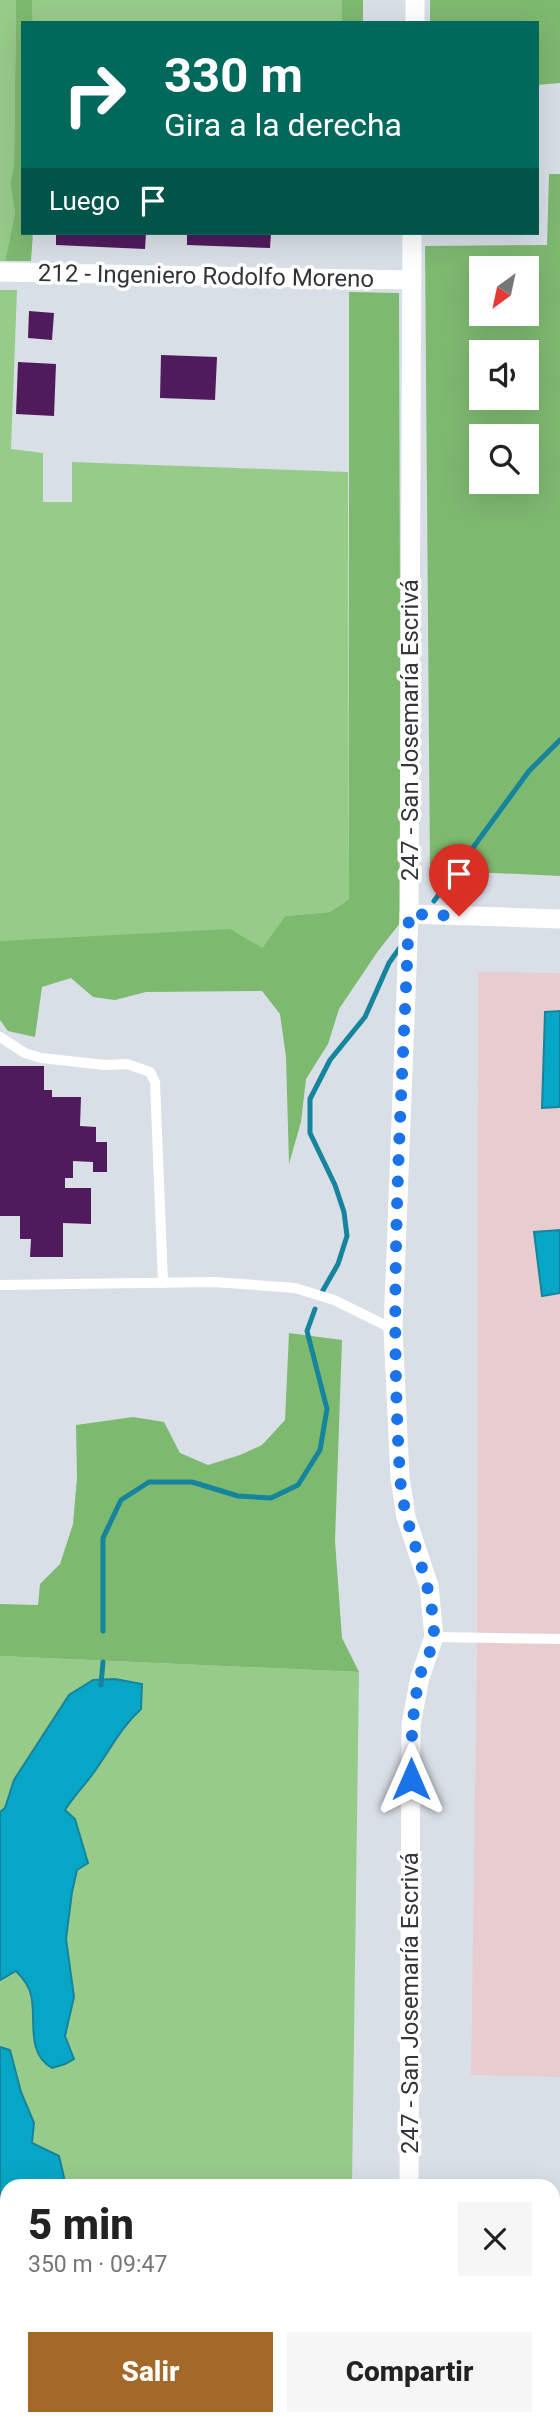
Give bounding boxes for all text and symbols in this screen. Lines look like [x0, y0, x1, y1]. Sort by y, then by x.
text: 330 m [164, 47, 303, 104]
icon: right [49, 49, 140, 140]
text: Gira a la derecha [164, 106, 402, 144]
icon: arrive [134, 182, 172, 220]
text: Luego [49, 186, 120, 216]
north arrow [469, 256, 539, 326]
map controls [469, 256, 539, 494]
street label: 212 - Ingeniero Rodolfo Moreno [38, 259, 374, 293]
button: sound [469, 340, 539, 410]
button: search [469, 424, 539, 494]
street label: 247 - San Josemaría Escrivá [396, 579, 424, 881]
pin [429, 844, 489, 916]
icon: arrive [440, 855, 478, 893]
position arrow [374, 1742, 448, 1816]
street label: 247 - San Josemaría Escrivá [396, 1852, 424, 2154]
text: 5 min [28, 2200, 134, 2249]
button: close [458, 2202, 532, 2276]
text: 350 m · 09:47 [28, 2251, 167, 2278]
button: Salir [28, 2332, 273, 2412]
button: Compartir [287, 2332, 532, 2412]

